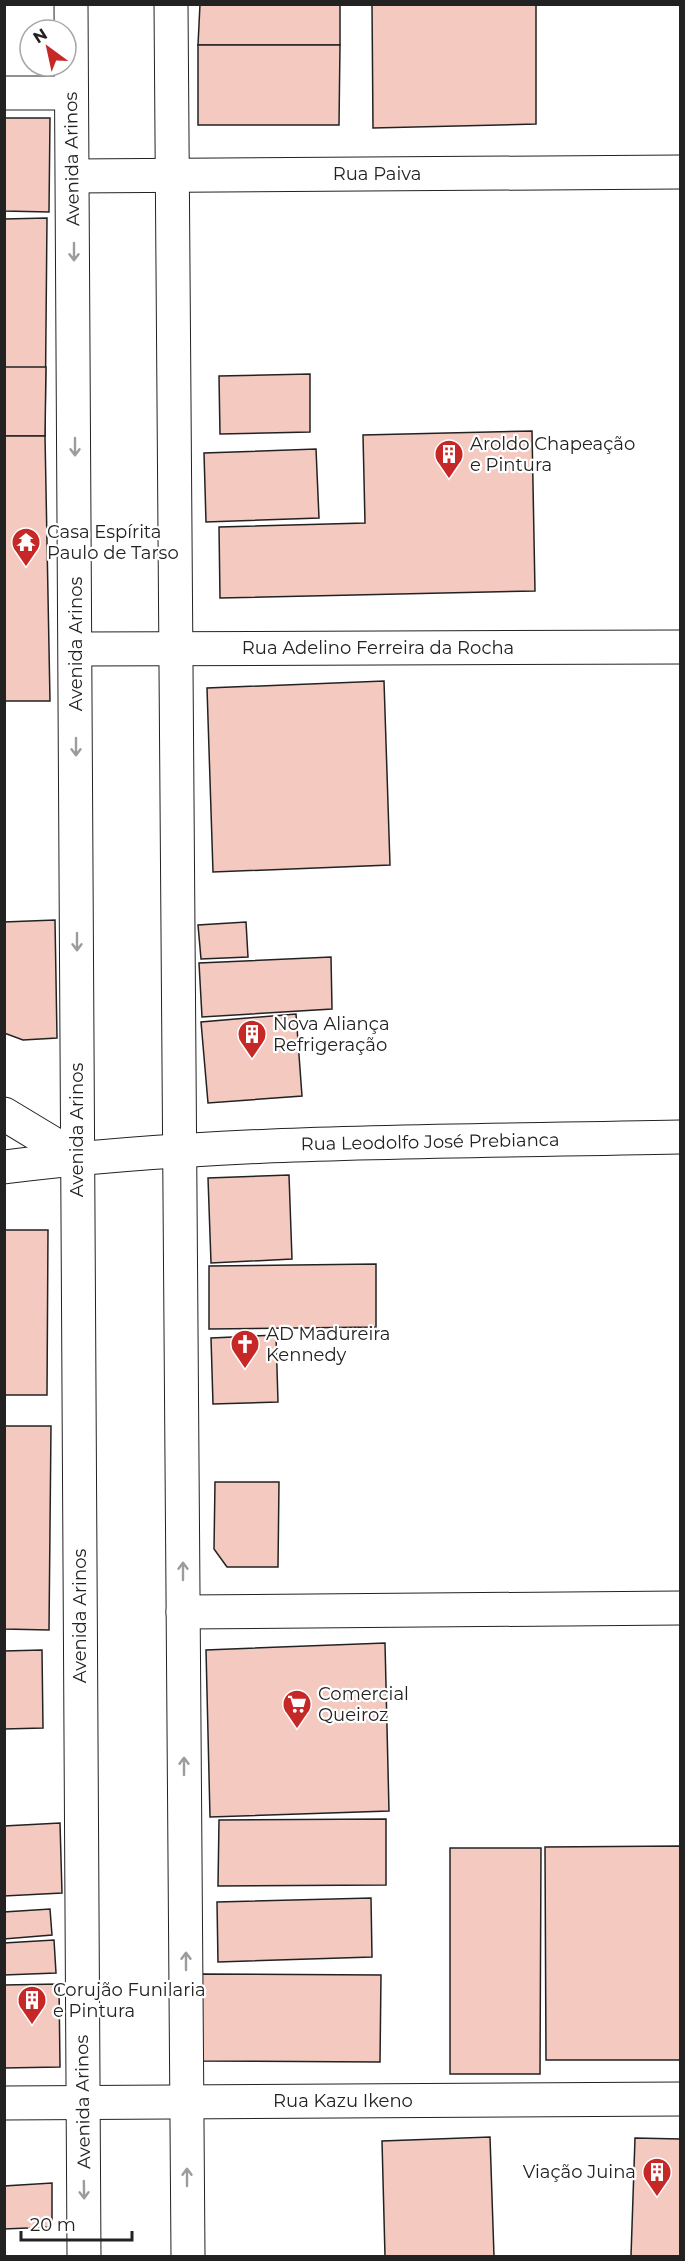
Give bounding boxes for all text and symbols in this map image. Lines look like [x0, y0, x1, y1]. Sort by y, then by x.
north arrow [18, 18, 78, 78]
text: N [30, 24, 51, 47]
street label: Avenida Arinos [60, 91, 84, 226]
street label: Rua Paiva [333, 163, 421, 185]
one-way arrow [68, 241, 80, 261]
place label: Aroldo Chapeação e Pintura [470, 433, 635, 476]
one-way arrow [69, 436, 81, 456]
building icon: Aroldo Chapeação e Pintura [433, 438, 465, 480]
place label: Casa Espírita Paulo de Tarso [47, 521, 179, 564]
temple icon: Casa Espírita Paulo de Tarso [10, 526, 42, 568]
street label: Avenida Arinos [65, 577, 87, 711]
street label: Rua Adelino Ferreira da Rocha [242, 637, 514, 659]
one-way arrow [70, 736, 82, 756]
one-way arrow [71, 931, 83, 951]
place label: Nova Aliança Refrigeração [273, 1013, 390, 1056]
building icon: Nova Aliança Refrigeração [236, 1018, 268, 1060]
street label: Avenida Arinos [66, 1063, 88, 1197]
street label: Rua Leodolfo José Prebianca [300, 1129, 560, 1155]
place label: AD Madureira Kennedy [266, 1323, 390, 1366]
church icon: AD Madureira Kennedy [229, 1328, 261, 1370]
street label: Avenida Arinos [69, 1549, 91, 1683]
one-way arrow [177, 1562, 189, 1582]
place label: Comercial Queiroz [318, 1683, 409, 1726]
supermarket icon: Comercial Queiroz [281, 1688, 313, 1730]
one-way arrow [178, 1757, 190, 1777]
one-way arrow [180, 1952, 192, 1972]
place label: Corujão Funilaria e Pintura [53, 1979, 206, 2022]
building icon: Corujão Funilaria e Pintura [16, 1984, 48, 2026]
street label: Avenida Arinos [71, 2034, 95, 2169]
street label: Rua Kazu Ikeno [273, 2090, 413, 2112]
building icon: Viação Juina [641, 2156, 673, 2198]
place label: Viação Juina [523, 2161, 636, 2183]
one-way arrow [181, 2168, 193, 2188]
one-way arrow [78, 2180, 89, 2200]
scale bar [21, 2204, 132, 2242]
text: 20 m [30, 2214, 76, 2236]

